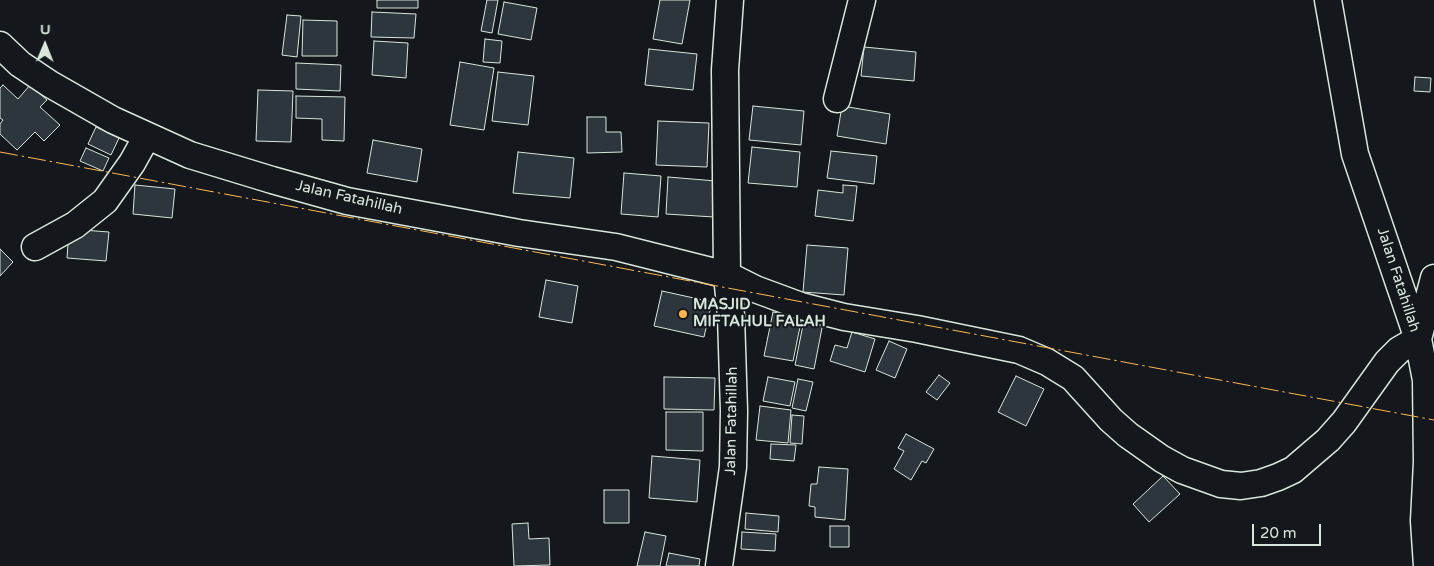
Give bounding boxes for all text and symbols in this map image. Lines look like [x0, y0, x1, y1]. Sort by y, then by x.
north arrow [20, 20, 70, 70]
text: U [40, 21, 51, 38]
street label: Jalan Fatahillah [294, 177, 404, 219]
street label: Jalan Fatahillah [1373, 225, 1423, 335]
place label: MASJID MIFTAHUL FALAH [693, 296, 826, 331]
marker: MASJID MIFTAHUL FALAH [677, 308, 689, 320]
street label: Jalan Fatahillah [722, 366, 742, 476]
scale bar [1254, 514, 1323, 546]
text: 20 m [1260, 524, 1297, 542]

